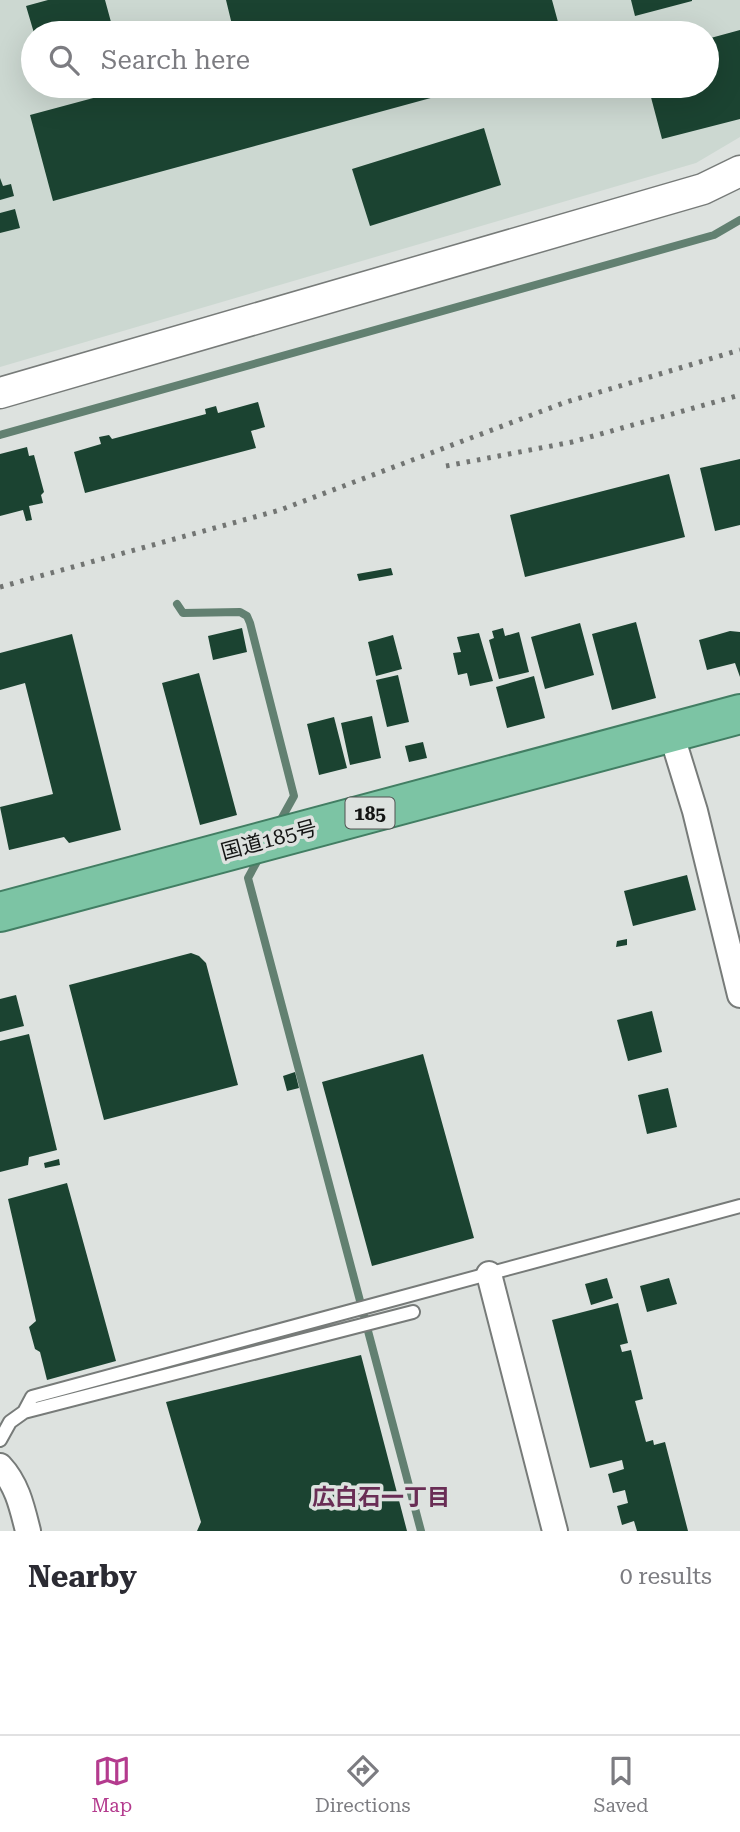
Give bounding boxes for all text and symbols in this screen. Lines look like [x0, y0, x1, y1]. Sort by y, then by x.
search box [21, 21, 719, 98]
icon: search [45, 41, 83, 79]
text: Search here [101, 45, 250, 75]
road number: 185 [346, 798, 394, 828]
street label: 国道185号 [218, 816, 320, 864]
district label: 広白石一丁目 [312, 1484, 450, 1511]
text: Nearby [28, 1559, 137, 1594]
text: 0 results [620, 1563, 712, 1590]
tab: Map [91, 1752, 132, 1817]
tab: Directions [315, 1752, 411, 1817]
tab: Saved [593, 1752, 649, 1817]

